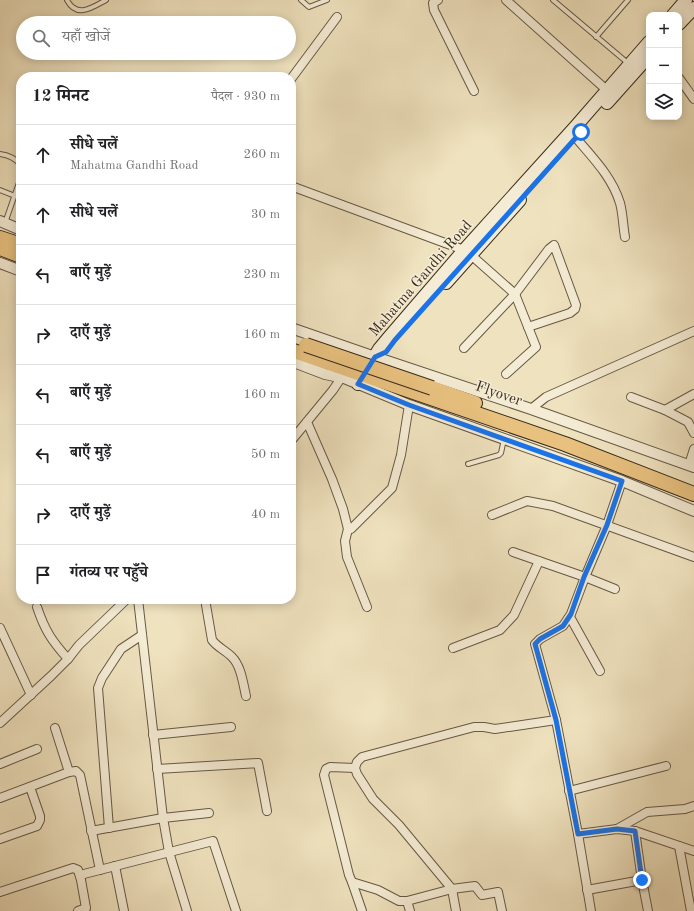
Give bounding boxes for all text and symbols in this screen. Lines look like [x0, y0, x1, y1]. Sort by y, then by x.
map controls [646, 12, 682, 120]
button: + [646, 12, 682, 48]
search box [16, 16, 296, 60]
icon: search [30, 27, 52, 49]
text: यहाँ खोजें [62, 30, 110, 45]
button: − [646, 48, 682, 84]
button: layers [646, 84, 682, 120]
text: 12 मिनट [32, 88, 89, 105]
text: पैदल · 930 m [211, 90, 280, 103]
route start [572, 123, 590, 141]
text: सीधे चलें [70, 138, 118, 153]
icon: ahead [32, 144, 54, 166]
text: 260 m [243, 148, 280, 161]
text: Mahatma Gandhi Road [70, 159, 199, 172]
icon: ahead [32, 204, 54, 226]
text: सीधे चलें [70, 206, 118, 221]
text: 30 m [251, 208, 280, 221]
street label: Mahatma Gandhi Road [367, 218, 476, 340]
icon: left [32, 264, 54, 286]
text: बाएँ मुड़ें [70, 266, 111, 281]
text: 230 m [243, 268, 280, 281]
icon: right [32, 324, 54, 346]
text: दाएँ मुड़ें [70, 326, 111, 341]
text: 160 m [243, 328, 280, 341]
street label: Flyover [473, 379, 524, 409]
icon: left [32, 384, 54, 406]
text: बाएँ मुड़ें [70, 386, 111, 401]
text: 160 m [243, 388, 280, 401]
icon: left [32, 444, 54, 466]
text: बाएँ मुड़ें [70, 446, 111, 461]
text: 50 m [251, 448, 280, 461]
icon: right [32, 504, 54, 526]
text: दाएँ मुड़ें [70, 506, 111, 521]
text: 40 m [251, 508, 280, 521]
icon: arrive [32, 564, 54, 586]
text: गंतव्य पर पहुँचे [70, 566, 148, 581]
route end [633, 871, 651, 889]

